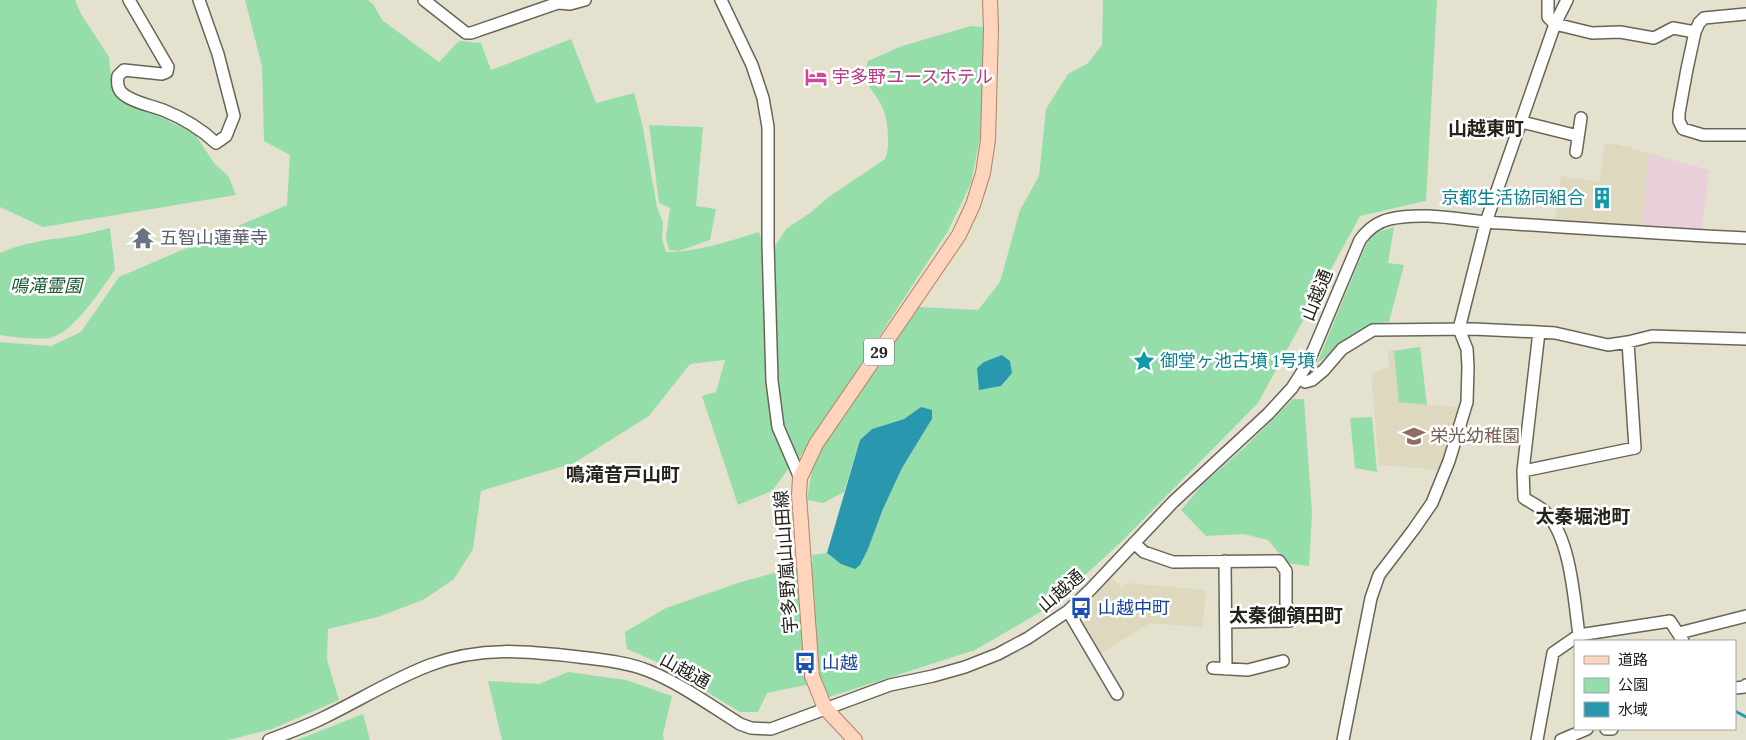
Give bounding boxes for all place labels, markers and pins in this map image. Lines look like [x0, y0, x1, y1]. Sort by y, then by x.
hotel icon: 宇多野ユースホテル [803, 64, 829, 90]
place label: 宇多野ユースホテル [832, 65, 993, 88]
building icon: 京都生活協同組合 [1589, 185, 1615, 211]
place label: 京都生活協同組合 [1441, 186, 1585, 209]
temple icon: 五智山蓮華寺 [130, 225, 156, 251]
place label: 五智山蓮華寺 [160, 226, 268, 249]
place icon: 御堂ヶ池古墳 1号墳 [1131, 348, 1157, 374]
place label: 御堂ヶ池古墳 1号墳 [1160, 349, 1315, 372]
school or university icon: 栄光幼稚園 [1401, 423, 1427, 449]
place label: 栄光幼稚園 [1430, 424, 1520, 447]
bus stop icon: 山越中町 [1068, 595, 1094, 621]
place label: 山越中町 [1098, 596, 1170, 619]
bus stop icon: 山越 [792, 650, 818, 676]
place label: 山越 [822, 651, 858, 674]

